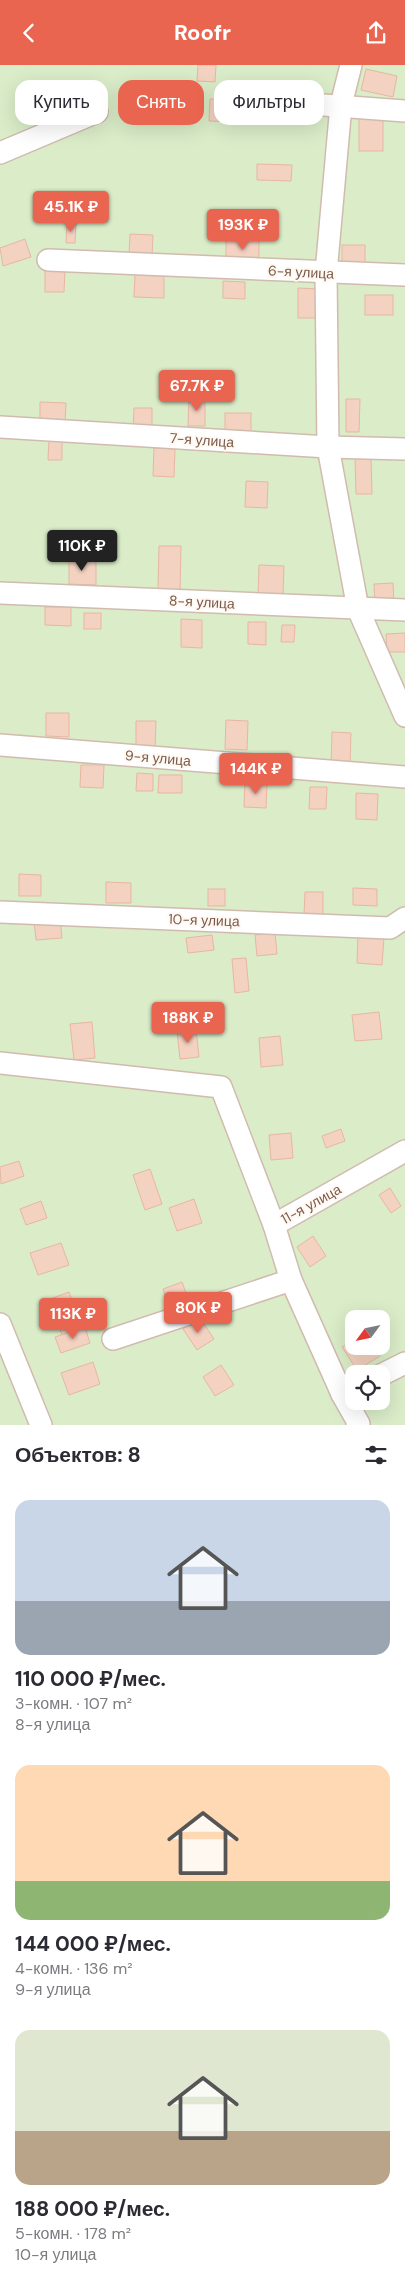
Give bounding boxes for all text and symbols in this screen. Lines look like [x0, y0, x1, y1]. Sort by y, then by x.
text: Roofr [174, 18, 231, 47]
icon: back [15, 19, 43, 47]
icon: share [362, 19, 390, 47]
chip: Купить [15, 80, 108, 125]
chip: Снять [118, 80, 204, 125]
chip: Фильтры [214, 80, 324, 125]
pin: 45.1K ₽ [25, 191, 117, 233]
text: 45.1K ₽ [44, 196, 98, 217]
pin: 193K ₽ [202, 209, 284, 251]
text: 193K ₽ [218, 214, 268, 235]
street label: 6-я улица [267, 261, 335, 283]
pin: 67.7K ₽ [151, 369, 243, 412]
text: 67.7K ₽ [170, 375, 224, 396]
street label: 7-я улица [169, 429, 235, 451]
pin: 110K ₽ [41, 529, 123, 572]
text: 110K ₽ [58, 535, 106, 556]
street label: 8-я улица [169, 591, 236, 613]
street label: 9-я улица [124, 746, 192, 770]
pin: 144K ₽ [215, 753, 297, 795]
text: 144K ₽ [230, 758, 282, 779]
street label: 10-я улица [168, 910, 240, 930]
pin: 188K ₽ [147, 1001, 229, 1044]
text: 188K ₽ [163, 1007, 213, 1028]
street label: 11-я улица [278, 1180, 344, 1228]
pin: 80K ₽ [163, 1291, 233, 1334]
pin: 113K ₽ [32, 1297, 114, 1340]
text: 80K ₽ [175, 1297, 221, 1318]
text: 113K ₽ [50, 1303, 96, 1324]
north arrow [345, 1310, 390, 1355]
map controls [345, 1310, 390, 1410]
button: locate [345, 1365, 390, 1410]
text: Объектов: 8 [15, 1441, 141, 1469]
icon: filters [362, 1441, 390, 1469]
icon: home [158, 1533, 248, 1623]
text: 110 000 ₽/мес. [15, 1665, 166, 1693]
text: 3-комн. · 107 m² [15, 1693, 132, 1714]
text: 8-я улица [15, 1714, 90, 1735]
icon: home [158, 1798, 248, 1888]
text: 144 000 ₽/мес. [15, 1930, 171, 1958]
text: 4-комн. · 136 m² [15, 1958, 132, 1979]
text: 9-я улица [15, 1979, 91, 2000]
icon: home [158, 2063, 248, 2153]
text: 188 000 ₽/мес. [15, 2195, 170, 2223]
text: 5-комн. · 178 m² [15, 2223, 131, 2244]
text: 10-я улица [15, 2244, 97, 2265]

